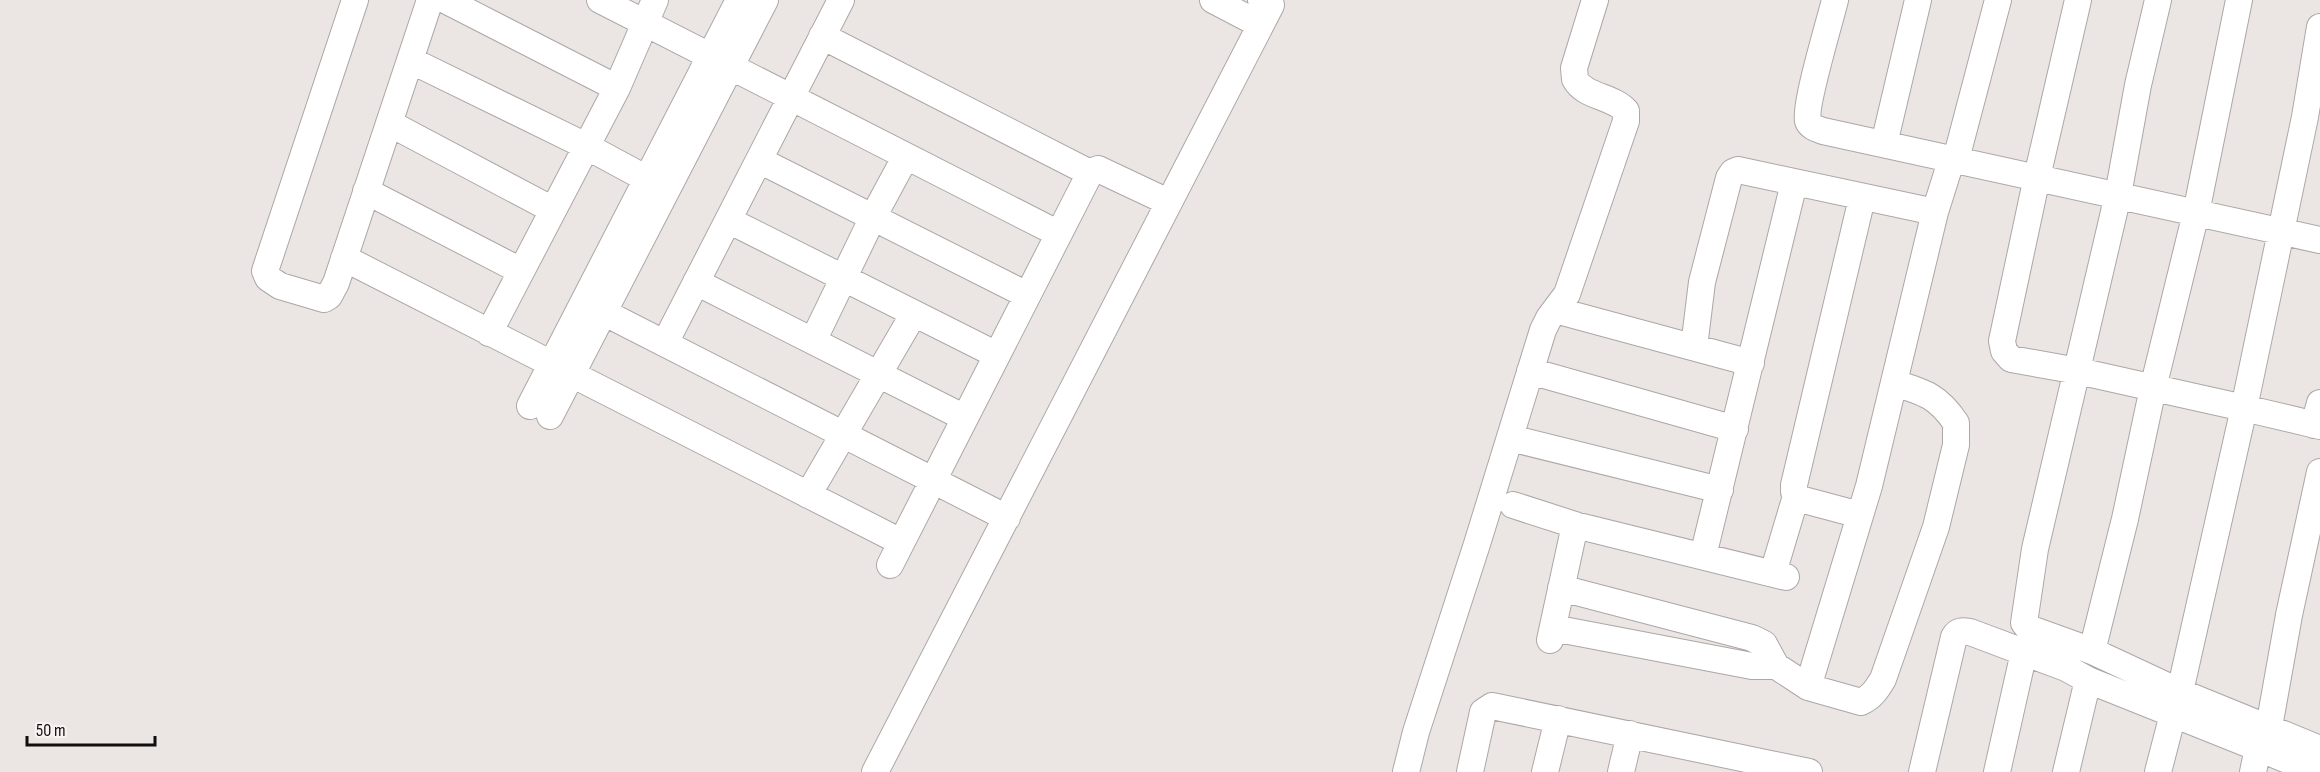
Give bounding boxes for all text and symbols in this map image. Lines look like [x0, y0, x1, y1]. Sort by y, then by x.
scale bar [27, 709, 154, 747]
text: 50 m [36, 720, 66, 741]

